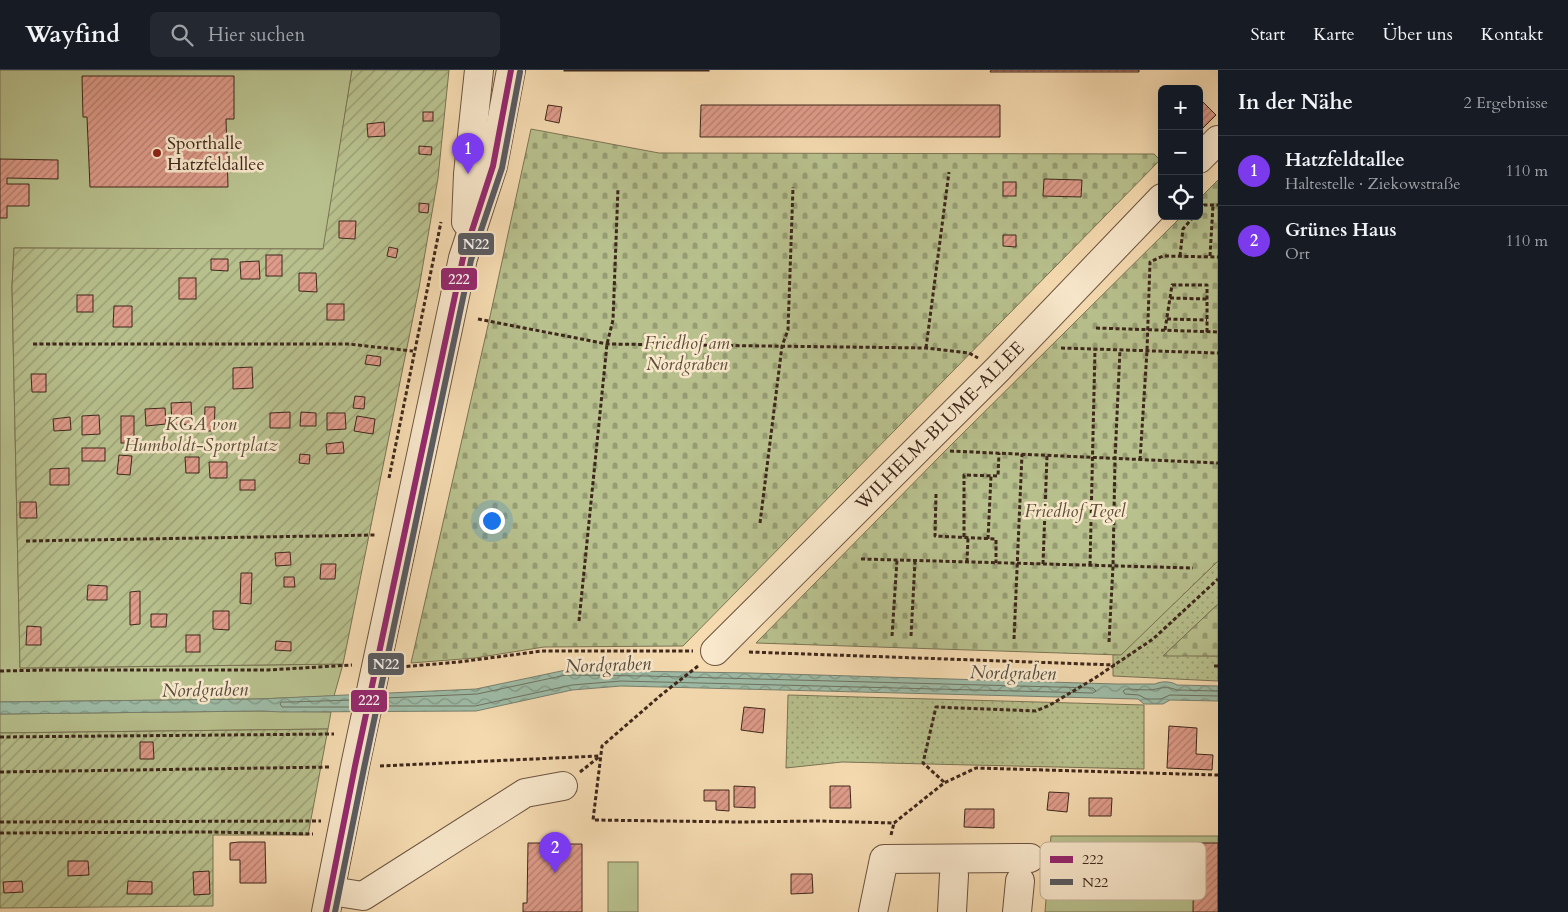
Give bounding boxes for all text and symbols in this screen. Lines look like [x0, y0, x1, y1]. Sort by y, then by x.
search box [150, 12, 500, 57]
text: Wayfind [25, 18, 120, 51]
icon: search [168, 21, 196, 49]
text: Hier suchen [208, 22, 305, 48]
text: Start [1250, 22, 1285, 47]
text: Karte [1313, 22, 1355, 47]
text: Über uns [1383, 22, 1453, 47]
text: Kontakt [1481, 22, 1543, 47]
map controls [1158, 85, 1203, 220]
button: + [1158, 85, 1203, 130]
text: In der Nähe [1238, 88, 1353, 117]
text: 2 Ergebnisse [1463, 92, 1548, 114]
button: − [1158, 130, 1203, 175]
place label: Sporthalle Hatzfeldallee [167, 131, 265, 177]
pin: 1 [452, 133, 484, 174]
marker: Sporthalle Hatzfeldallee [151, 147, 163, 159]
text: Hatzfeldtallee [1285, 147, 1405, 173]
text: 1 [1250, 160, 1258, 182]
text: 110 m [1506, 160, 1548, 182]
text: Haltestelle · Ziekowstraße [1285, 173, 1461, 195]
button: locate [1158, 175, 1203, 220]
text: Grünes Haus [1285, 217, 1397, 243]
text: 2 [1250, 230, 1258, 252]
text: 110 m [1506, 230, 1548, 252]
line badge: N22 [457, 232, 495, 256]
text: N22 [463, 235, 489, 254]
text: Ort [1285, 243, 1310, 265]
line badge: 222 [440, 267, 478, 291]
text: 222 [448, 270, 470, 289]
park label: Friedhof am Nordgraben [644, 331, 730, 377]
street label: WILHELM-BLUME-ALLEE [849, 336, 1030, 517]
park label: KGA von Humboldt-Sportplatz [124, 412, 278, 458]
park label: Friedhof Tegel [1025, 499, 1127, 524]
your location [479, 508, 505, 534]
water label: Nordgraben [564, 650, 652, 679]
line badge: N22 [367, 652, 405, 676]
text: N22 [373, 655, 399, 674]
water label: Nordgraben [970, 659, 1057, 687]
water label: Nordgraben [162, 676, 249, 704]
line badge: 222 [350, 689, 388, 713]
text: 222 [358, 691, 380, 710]
pin: 2 [539, 832, 571, 873]
legend [1040, 842, 1206, 900]
text: 222 [1082, 850, 1104, 869]
text: N22 [1082, 873, 1108, 892]

